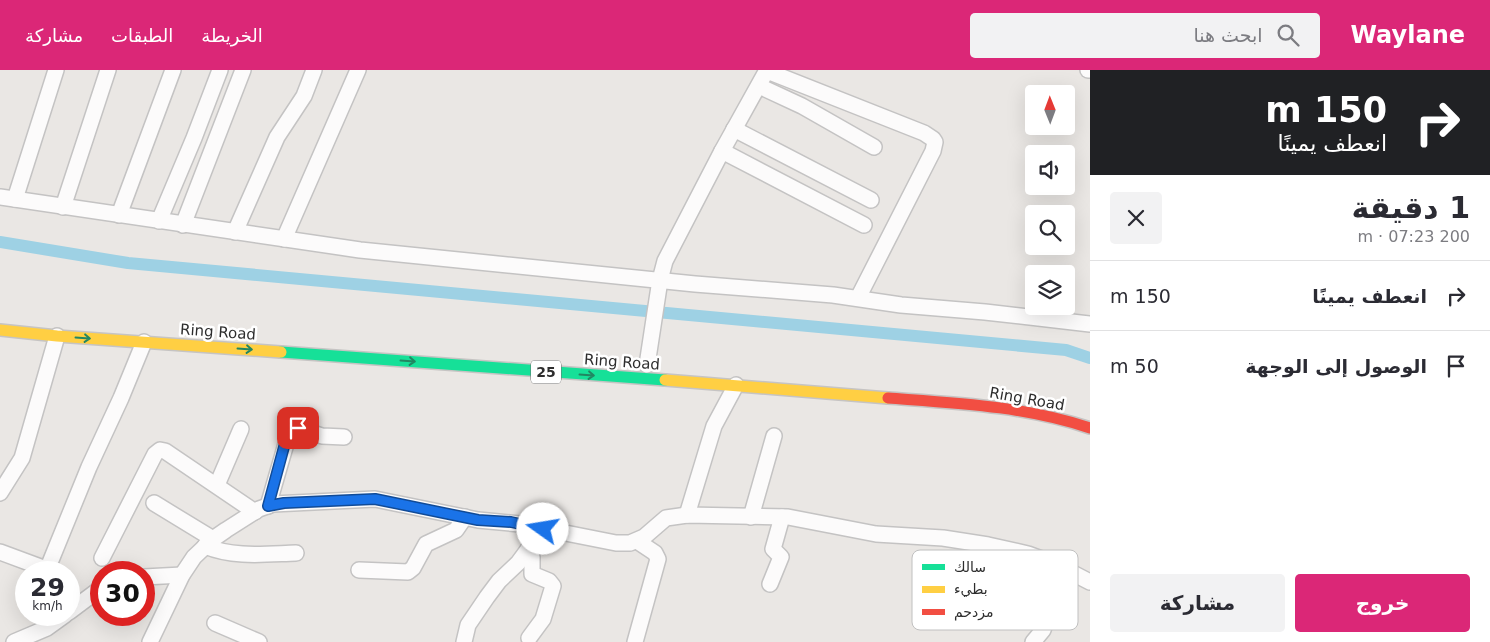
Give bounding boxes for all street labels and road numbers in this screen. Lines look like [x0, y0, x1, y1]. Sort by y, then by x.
street label: Ring Road [179, 320, 257, 344]
street label: Ring Road [583, 350, 661, 374]
road number: 25 [531, 360, 561, 384]
street label: Ring Road [988, 384, 1066, 414]

